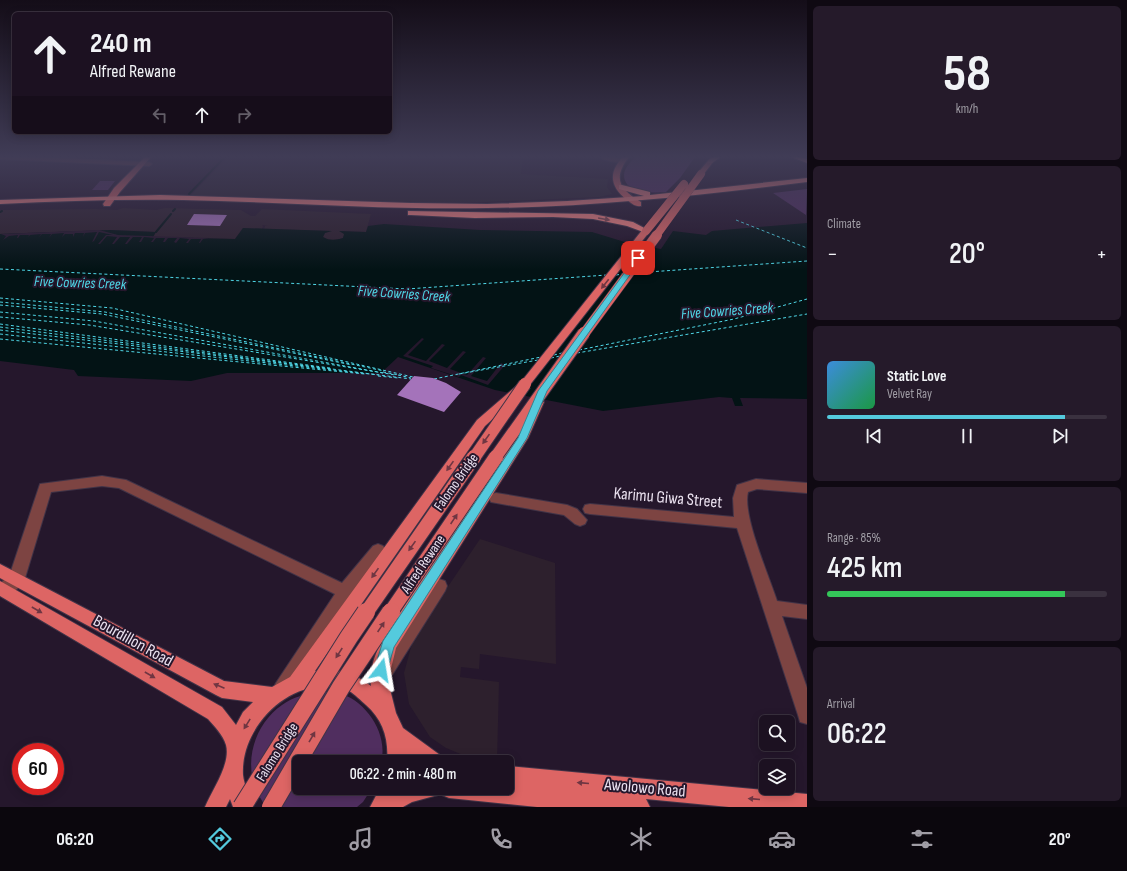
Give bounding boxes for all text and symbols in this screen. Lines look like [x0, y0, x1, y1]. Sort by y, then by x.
text: 240 m [90, 27, 151, 60]
icon: ahead [24, 28, 76, 80]
text: 58 [943, 43, 991, 106]
text: Alfred Rewane [90, 61, 176, 82]
text: km/h [956, 101, 978, 117]
icon: left [149, 104, 171, 126]
icon: ahead [191, 104, 213, 126]
icon: right [233, 104, 255, 126]
text: Climate [827, 216, 861, 232]
one-way arrow [598, 217, 611, 223]
text: 20° [949, 236, 985, 272]
pin [621, 241, 655, 275]
text: − [827, 241, 838, 268]
text: + [1096, 241, 1107, 268]
icon: arrive [627, 247, 649, 269]
water label: Five Cowries Creek [33, 272, 127, 294]
one-way arrow [600, 279, 609, 290]
water label: Five Cowries Creek [357, 281, 451, 307]
water label: Five Cowries Creek [680, 298, 774, 324]
text: Static Love [887, 367, 946, 386]
text: Velvet Ray [887, 386, 932, 402]
icon: previous [863, 425, 885, 447]
icon: pause [956, 425, 978, 447]
icon: next [1049, 425, 1071, 447]
one-way arrow [482, 434, 490, 444]
street label: Falomo Bridge [430, 450, 482, 514]
one-way arrow [446, 461, 454, 472]
street label: Karimu Giwa Street [613, 483, 723, 513]
one-way arrow [450, 514, 458, 525]
text: Range · 85% [827, 530, 881, 546]
street label: Alfred Rewane [397, 532, 449, 597]
one-way arrow [408, 541, 416, 551]
text: 425 km [827, 550, 902, 586]
one-way arrow [371, 567, 379, 578]
one-way arrow [31, 606, 43, 613]
street label: Bourdillon Road [90, 611, 176, 671]
one-way arrow [377, 622, 385, 632]
one-way arrow [335, 648, 343, 658]
position arrow [360, 649, 402, 691]
one-way arrow [144, 672, 156, 679]
one-way arrow [213, 683, 225, 689]
text: Arrival [827, 696, 855, 712]
map controls [759, 715, 795, 795]
button: search [759, 715, 795, 751]
text: 06:22 [827, 716, 887, 752]
one-way arrow [243, 718, 250, 730]
street label: Falomo Bridge [252, 720, 302, 784]
one-way arrow [308, 731, 315, 743]
speed limit sign: 60 [12, 743, 64, 795]
button: layers [759, 759, 795, 795]
text: 06:22 · 2 min · 480 m [350, 765, 456, 784]
street label: Awolowo Road [603, 774, 686, 802]
one-way arrow [577, 779, 589, 786]
one-way arrow [748, 795, 760, 802]
icon: directions [206, 825, 234, 853]
icon: music [347, 825, 375, 853]
icon: phone [487, 825, 515, 853]
icon: climate [627, 825, 655, 853]
icon: car [768, 825, 796, 853]
icon: filters [908, 825, 936, 853]
text: 06:20 [56, 829, 94, 850]
text: 20° [1049, 829, 1071, 850]

